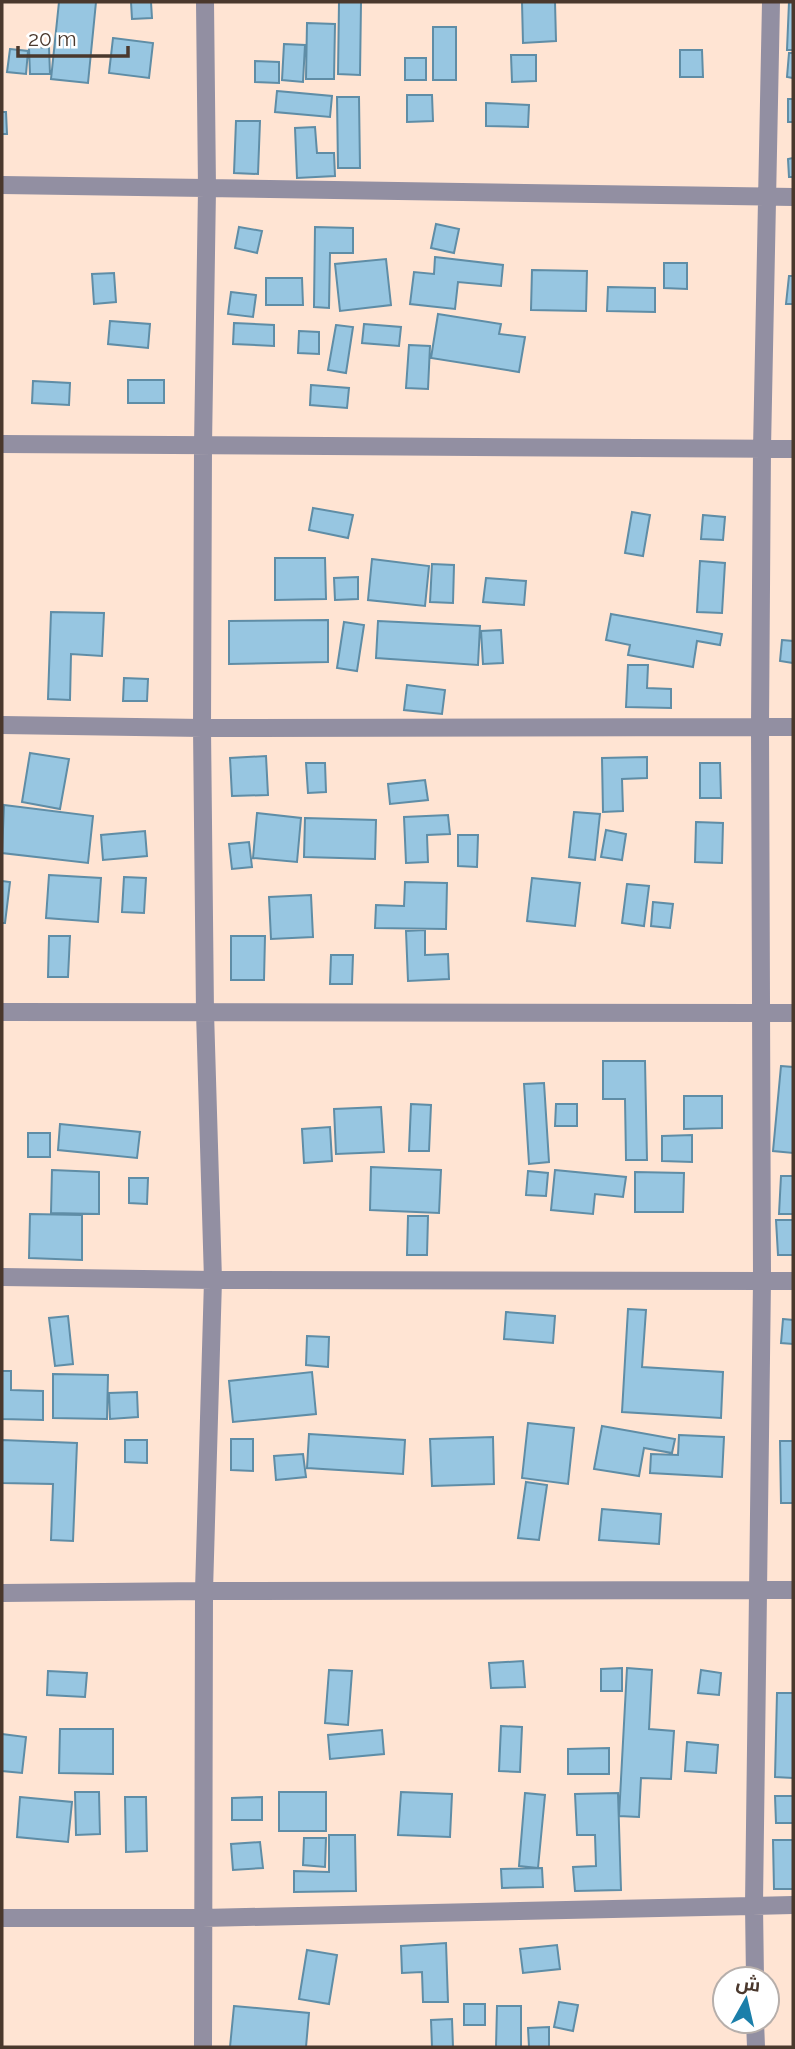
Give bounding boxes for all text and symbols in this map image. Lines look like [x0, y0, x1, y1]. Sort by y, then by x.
scale bar [18, 14, 128, 58]
text: 20 m [28, 26, 76, 51]
north arrow [711, 1965, 781, 2035]
text: ش [735, 1971, 762, 1997]

